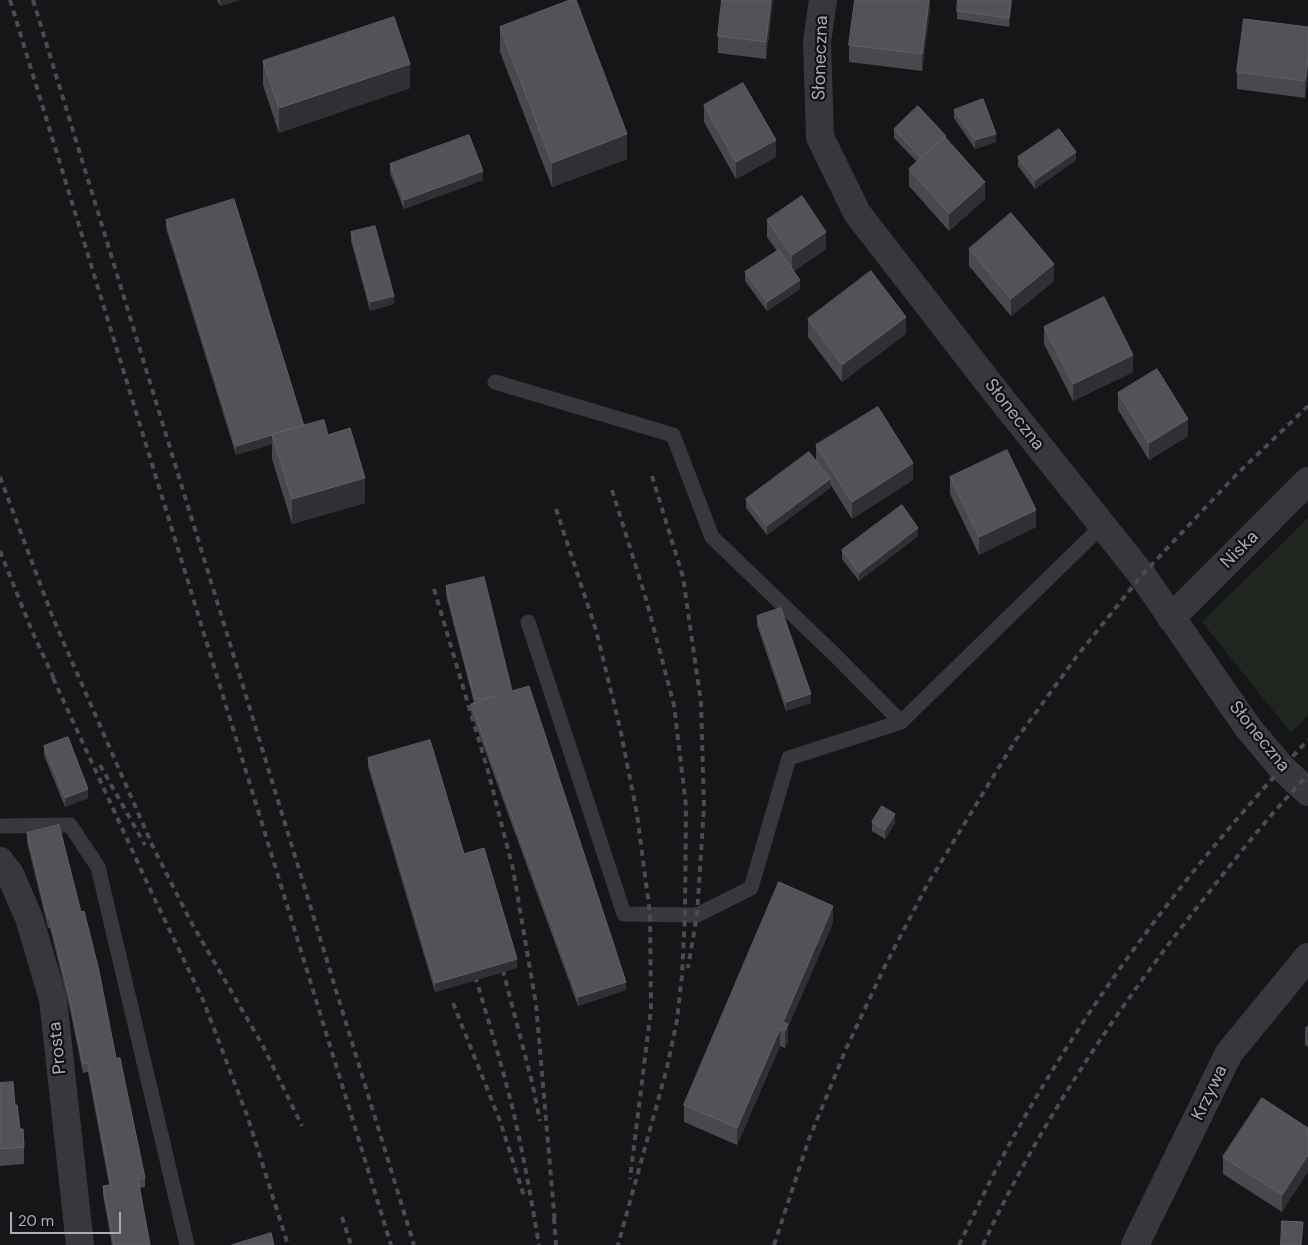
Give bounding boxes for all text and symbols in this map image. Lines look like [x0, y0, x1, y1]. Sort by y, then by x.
street label: Słoneczna [809, 15, 833, 101]
street label: Słoneczna [979, 375, 1049, 455]
street label: Niska [1217, 527, 1263, 573]
street label: Słoneczna [1224, 697, 1294, 777]
street label: Prosta [44, 1021, 72, 1075]
street label: Krzywa [1187, 1062, 1233, 1124]
scale bar [12, 1202, 124, 1234]
text: 20 m [18, 1211, 54, 1231]

